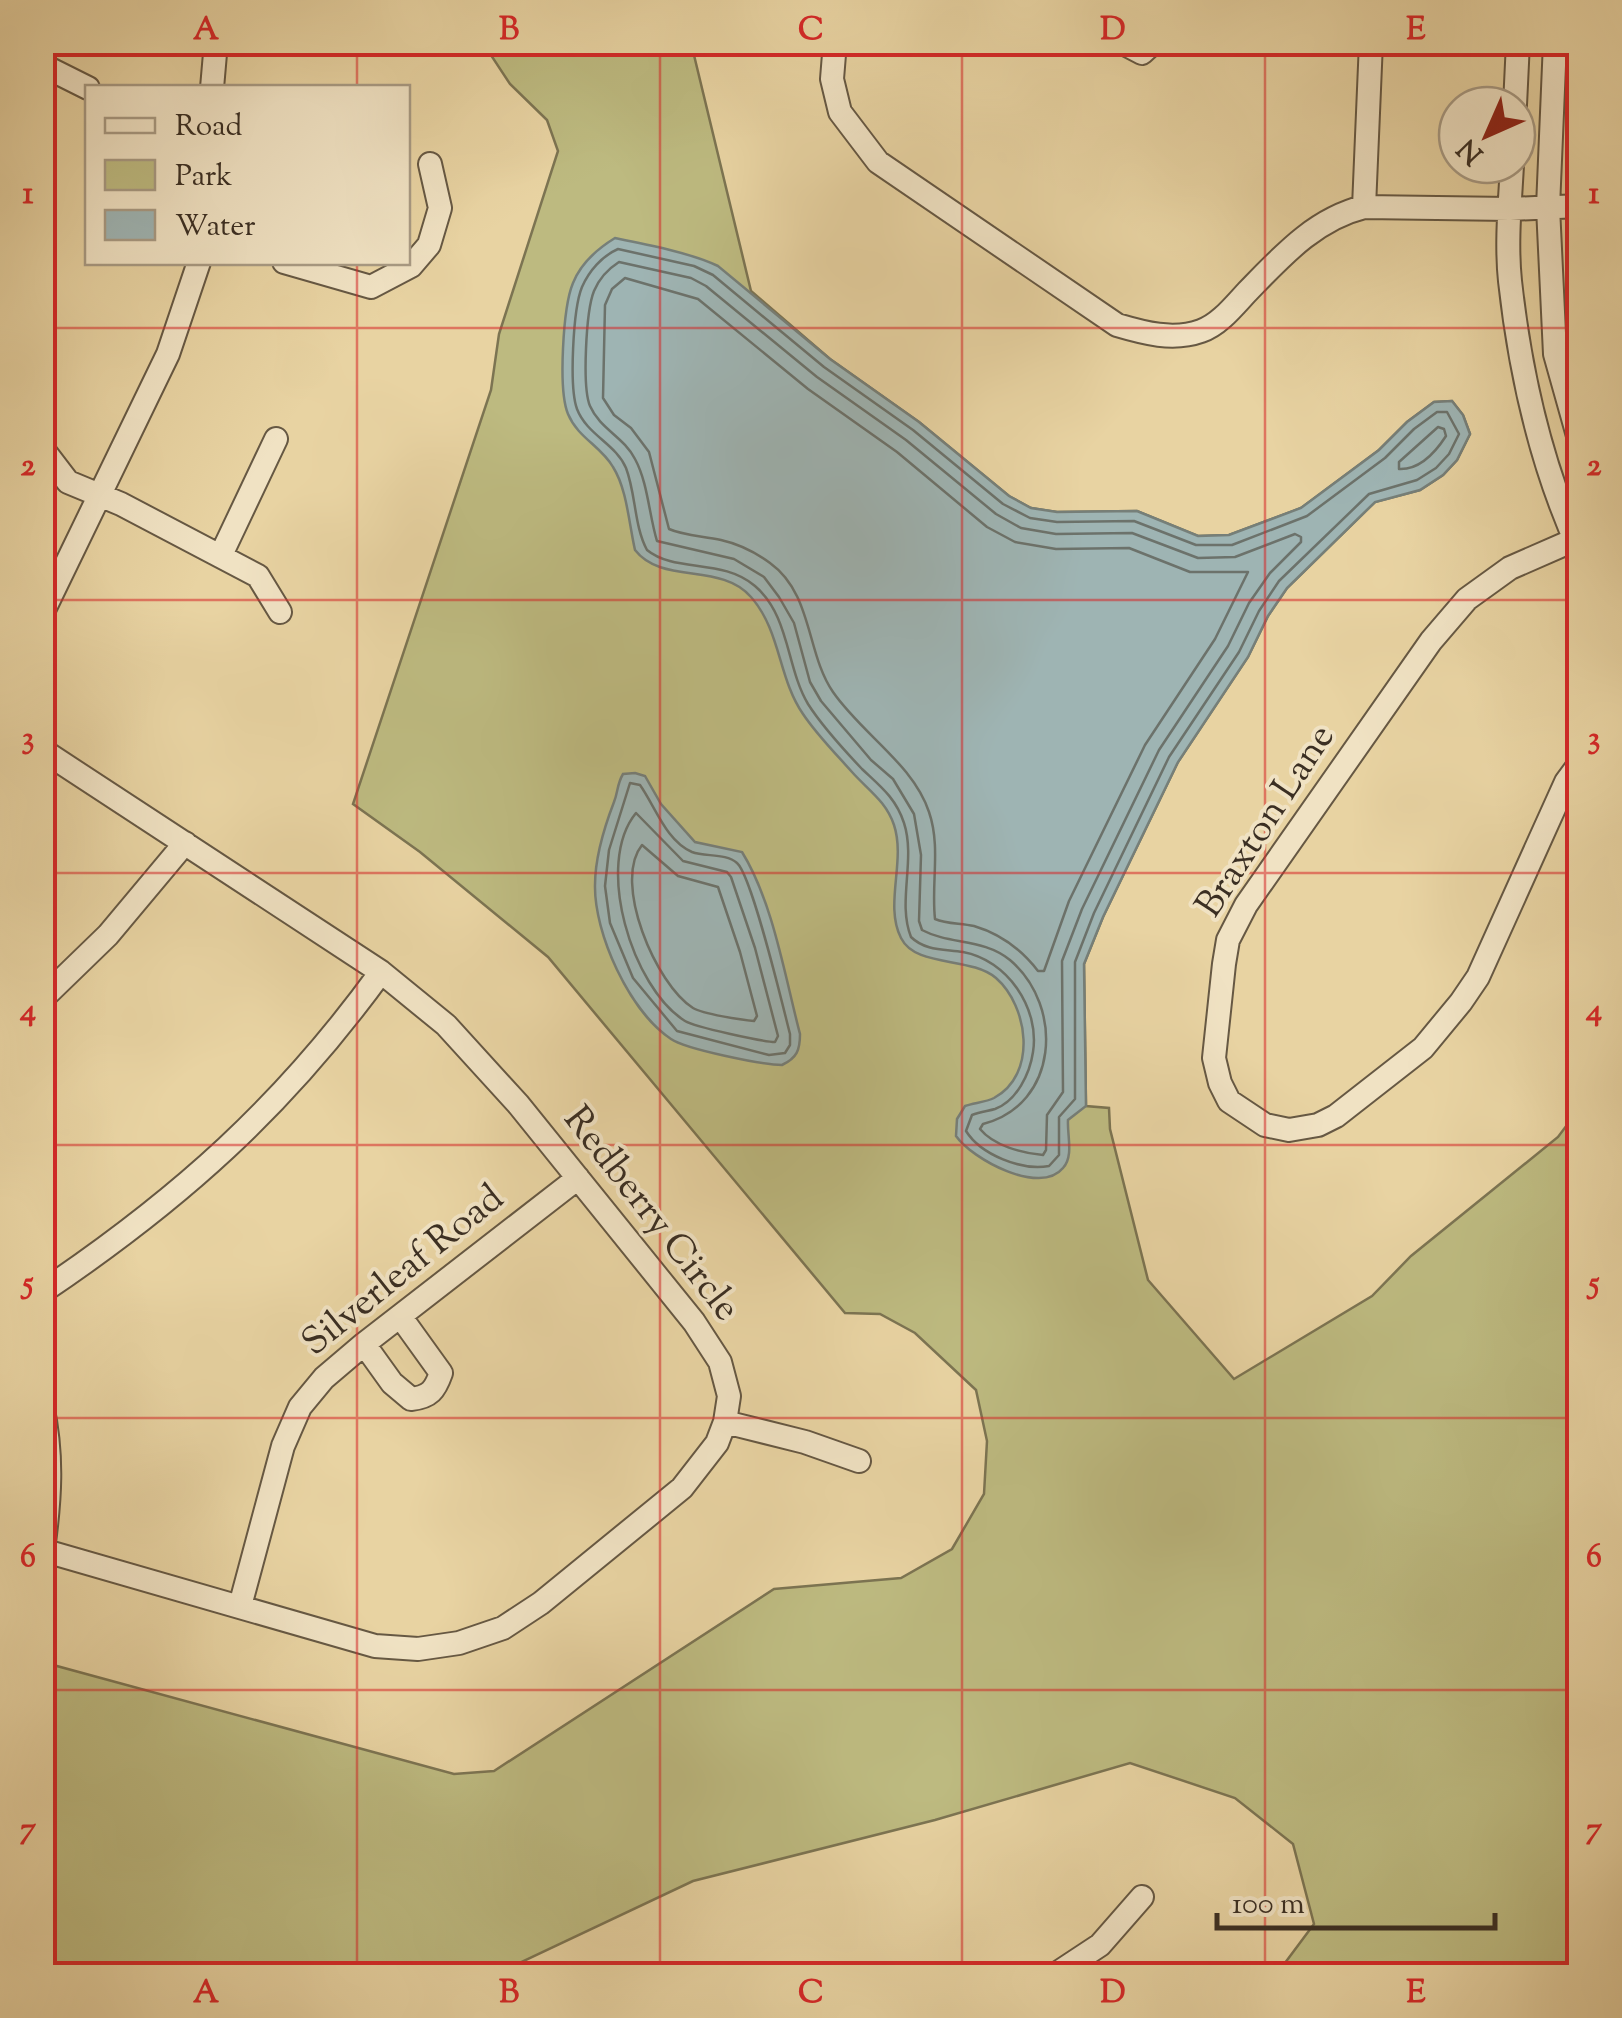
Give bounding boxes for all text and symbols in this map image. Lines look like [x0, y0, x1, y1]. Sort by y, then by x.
text: A [193, 8, 219, 54]
text: B [499, 8, 519, 54]
text: C [798, 8, 824, 54]
text: D [1100, 8, 1126, 54]
text: E [1406, 8, 1426, 54]
legend [85, 85, 410, 265]
north arrow [1437, 85, 1537, 185]
text: Road [175, 106, 242, 149]
text: N [1449, 129, 1493, 173]
text: Park [175, 156, 232, 199]
text: 1 [23, 172, 34, 218]
text: 1 [1589, 172, 1600, 218]
text: Water [175, 206, 256, 249]
text: 2 [21, 444, 36, 490]
text: 2 [1587, 444, 1602, 490]
street label: Braxton Lane [1184, 715, 1350, 929]
text: 3 [22, 717, 34, 763]
text: 3 [1588, 717, 1600, 763]
text: 4 [19, 989, 36, 1035]
text: 4 [1585, 989, 1602, 1035]
street label: Redberry Circle [549, 1096, 751, 1334]
street label: Silverleaf Road [291, 1174, 517, 1370]
text: 5 [20, 1262, 34, 1308]
text: 5 [1586, 1262, 1600, 1308]
text: 6 [20, 1535, 36, 1581]
text: 6 [1586, 1535, 1602, 1581]
text: 7 [20, 1807, 36, 1853]
text: 7 [1586, 1807, 1602, 1853]
scale bar [1217, 1868, 1494, 1930]
text: 100 m [1232, 1884, 1305, 1927]
text: A [193, 1971, 219, 2017]
text: B [499, 1971, 519, 2017]
text: C [798, 1971, 824, 2017]
text: D [1100, 1971, 1126, 2017]
text: E [1406, 1971, 1426, 2017]

